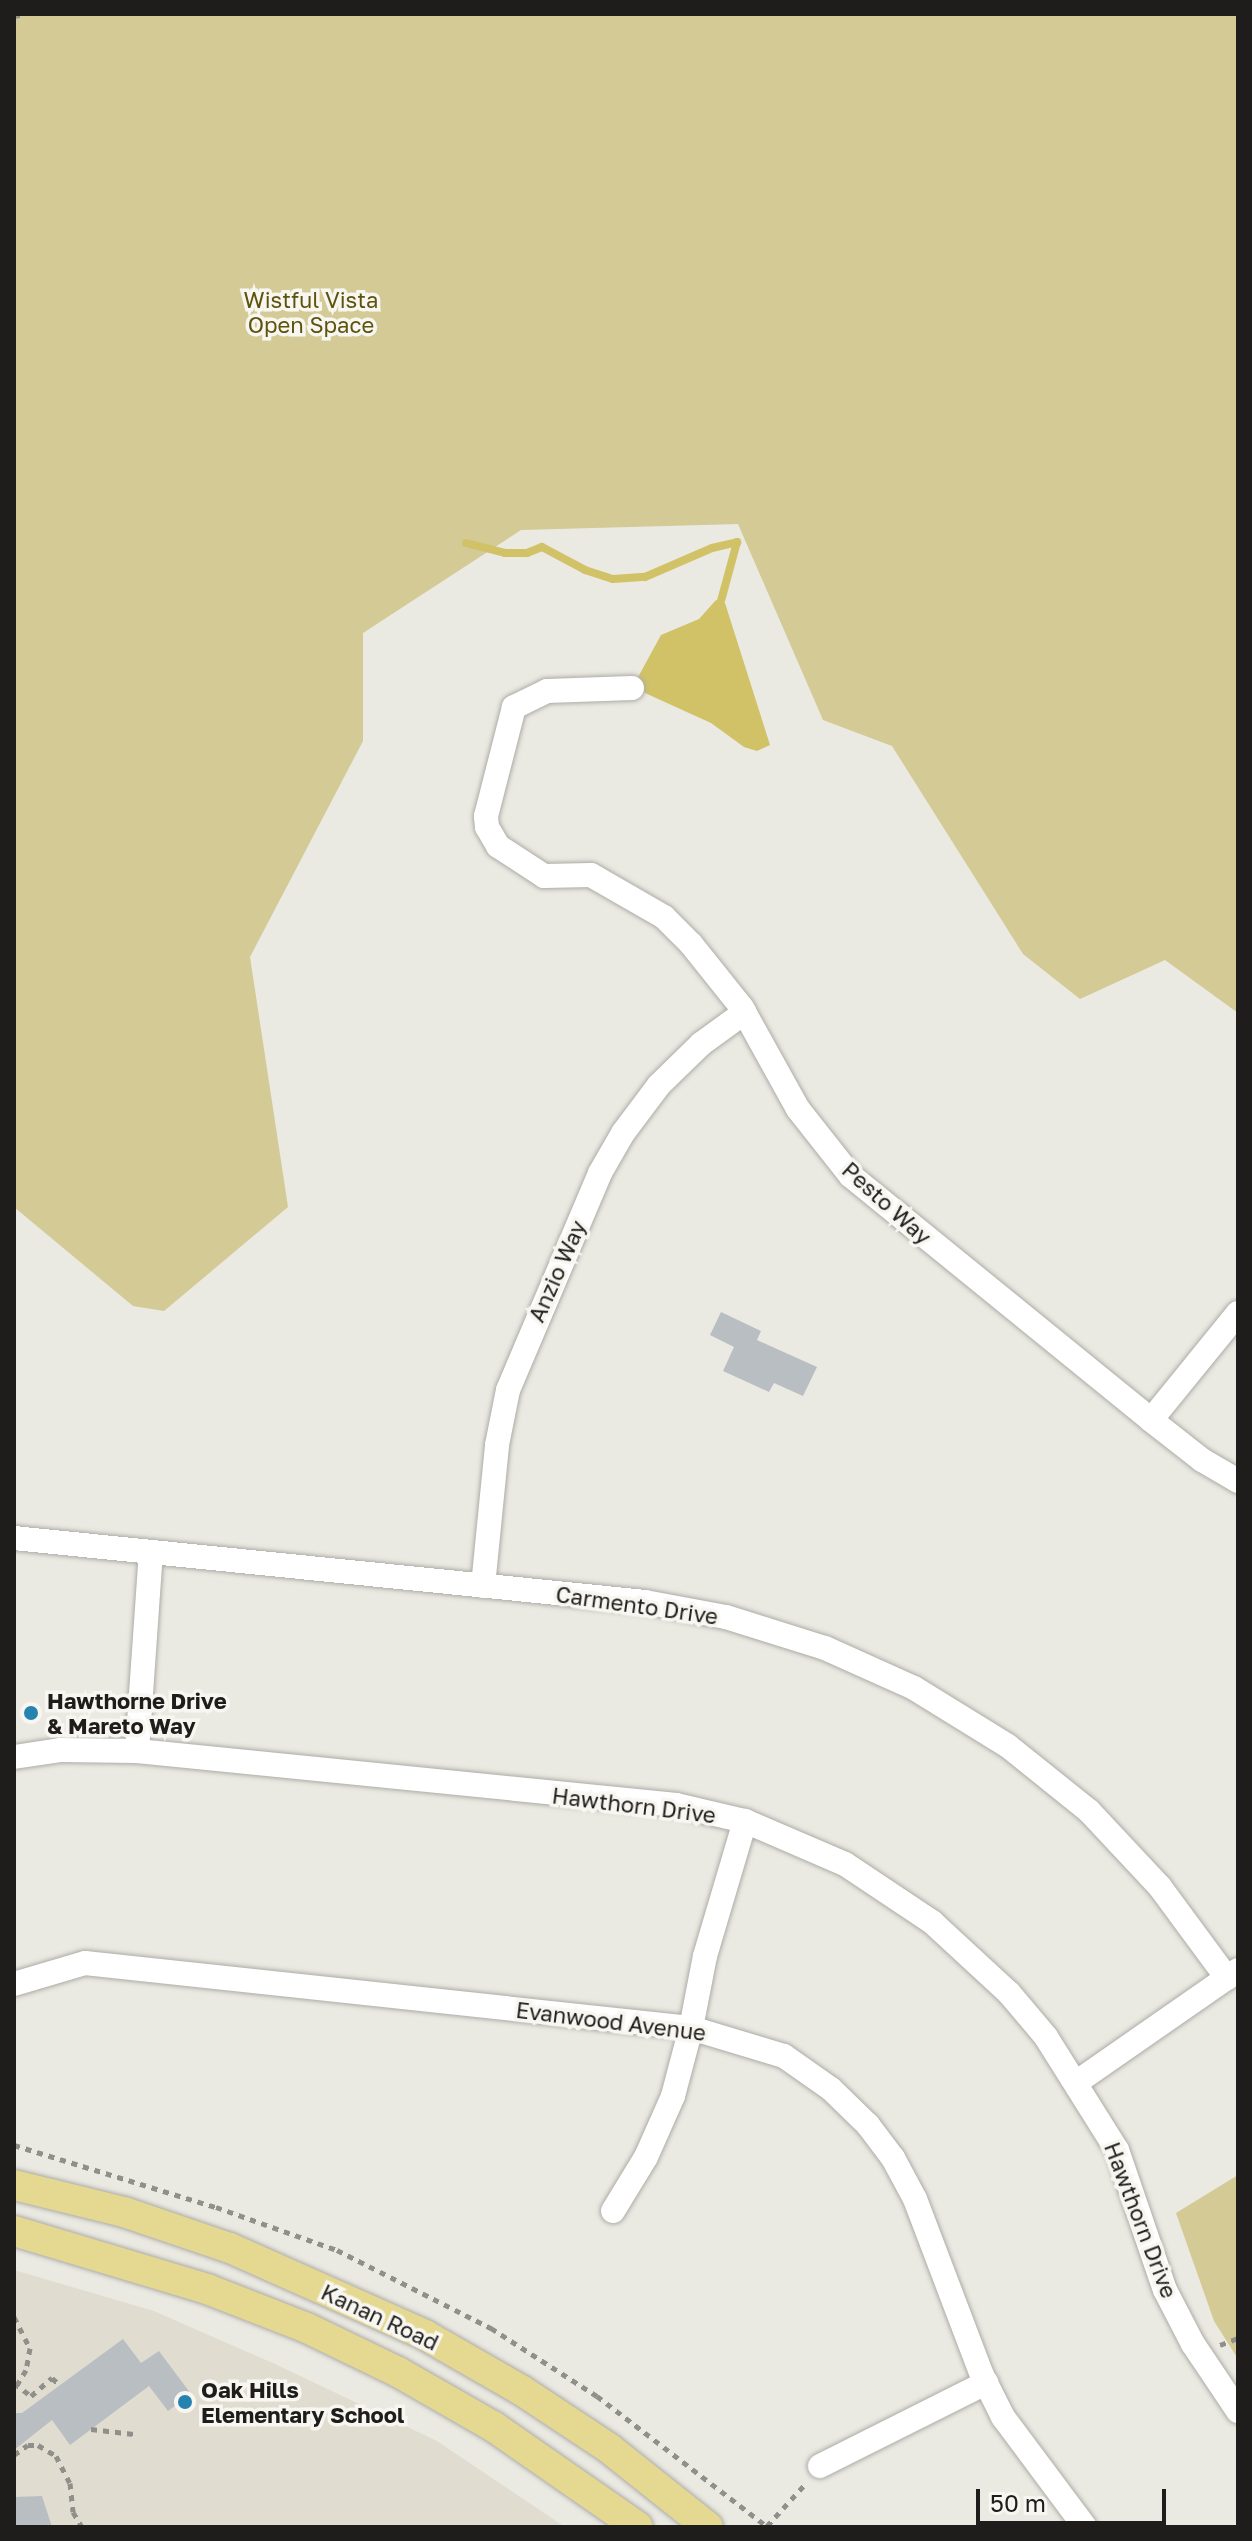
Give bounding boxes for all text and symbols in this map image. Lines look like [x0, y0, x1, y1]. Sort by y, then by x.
park label: Wistful Vista Open Space [244, 286, 378, 338]
street label: Pesto Way [837, 1156, 937, 1250]
street label: Anzio Way [523, 1216, 591, 1326]
street label: Carmento Drive [554, 1581, 720, 1629]
place label: Hawthorne Drive & Mareto Way [47, 1687, 227, 1738]
marker: Hawthorne Drive & Mareto Way [22, 1704, 40, 1722]
street label: Hawthorn Drive [551, 1782, 717, 1828]
street label: Evanwood Avenue [514, 1996, 708, 2046]
street label: Hawthorn Drive [1099, 2138, 1183, 2302]
street label: Kanan Road [317, 2278, 443, 2356]
place label: Oak Hills Elementary School [201, 2376, 404, 2428]
marker: Oak Hills Elementary School [176, 2393, 194, 2411]
scale bar [980, 2473, 1170, 2523]
text: 50 m [990, 2488, 1046, 2517]

